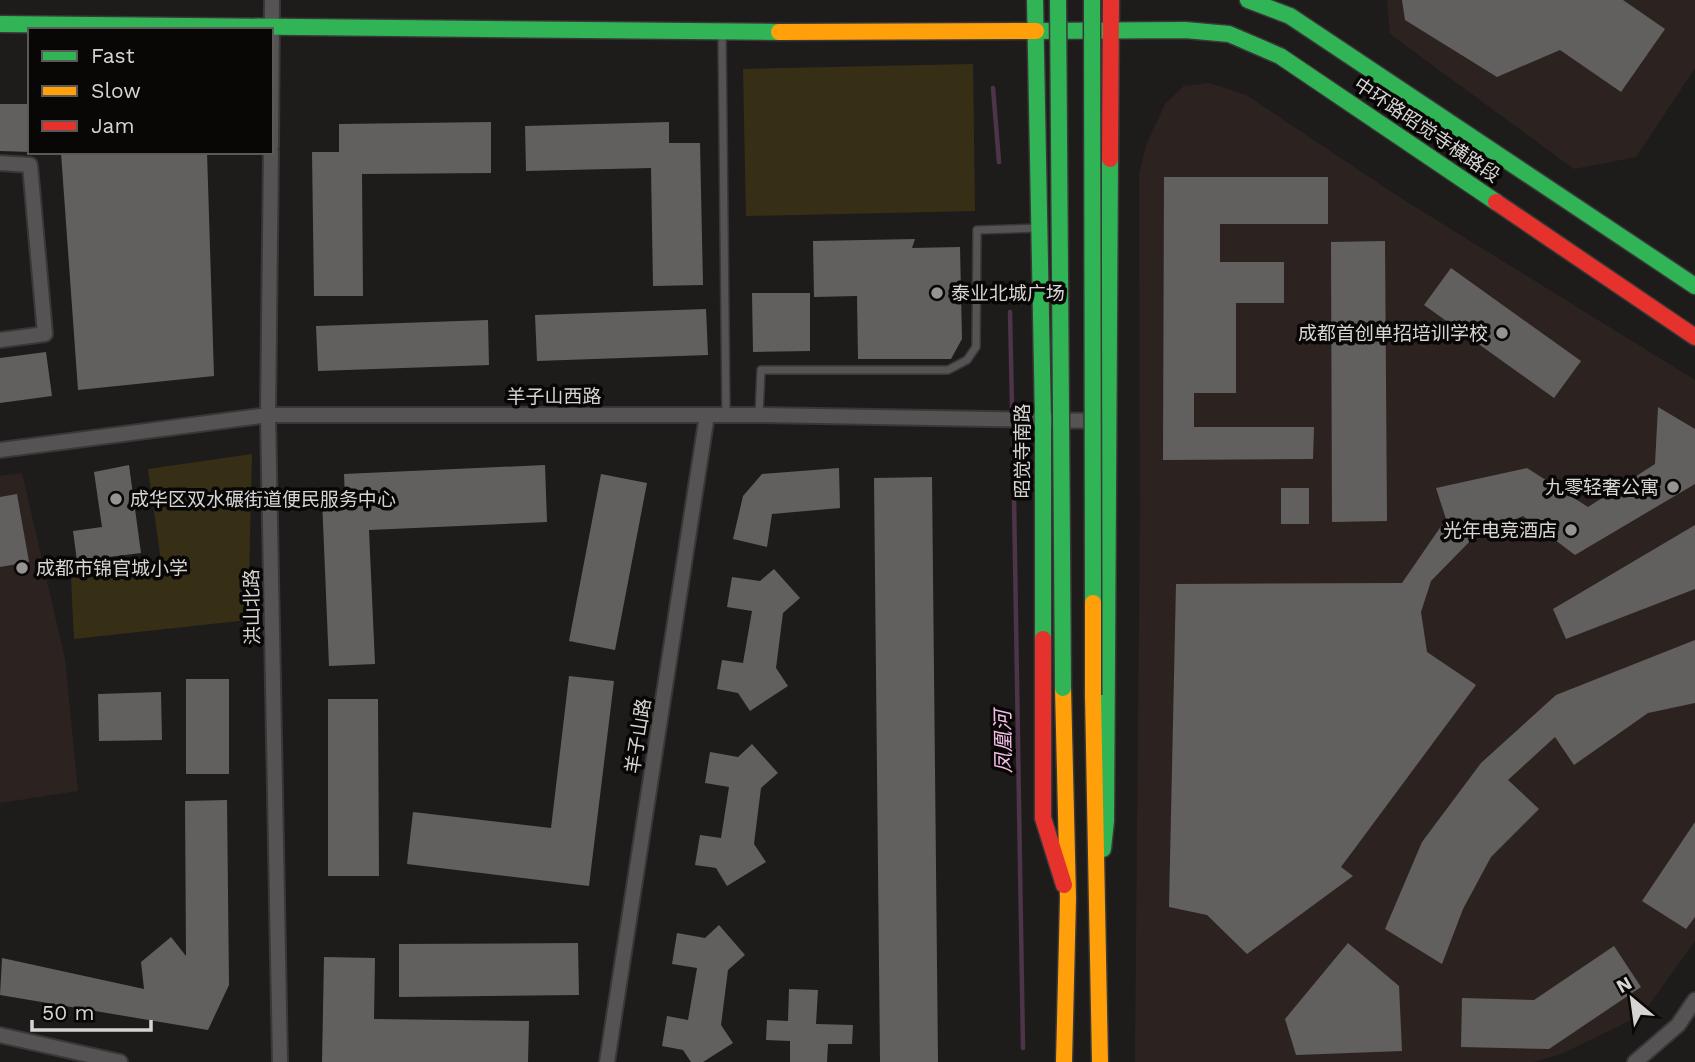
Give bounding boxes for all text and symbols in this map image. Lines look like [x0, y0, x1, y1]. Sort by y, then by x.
legend [28, 28, 273, 154]
text: Fast [91, 43, 135, 68]
street label: 中环路昭觉寺横路段 [1350, 73, 1504, 187]
text: Slow [91, 78, 141, 103]
text: Jam [91, 113, 134, 138]
place label: 泰业北城广场 [951, 282, 1065, 305]
marker: 泰业北城广场 [929, 285, 945, 301]
place label: 成都首创单招培训学校 [1298, 322, 1488, 345]
marker: 成都首创单招培训学校 [1494, 325, 1510, 341]
street label: 羊子山西路 [506, 385, 602, 408]
street label: 昭觉寺南路 [1011, 403, 1034, 499]
place label: 九零轻奢公寓 [1545, 476, 1659, 499]
marker: 九零轻奢公寓 [1665, 479, 1681, 495]
place label: 成华区双水碾街道便民服务中心 [130, 488, 396, 511]
marker: 成华区双水碾街道便民服务中心 [108, 491, 124, 507]
place label: 光年电竞酒店 [1443, 519, 1557, 542]
marker: 光年电竞酒店 [1563, 522, 1579, 538]
place label: 成都市锦官城小学 [36, 557, 188, 580]
marker: 成都市锦官城小学 [14, 560, 30, 576]
street label: 洪山北路 [240, 569, 264, 645]
street label: 羊子山路 [621, 697, 655, 775]
water label: 凤凰河 [990, 706, 1016, 774]
north arrow [1597, 964, 1667, 1034]
text: N [1612, 971, 1636, 998]
scale bar [32, 988, 150, 1032]
text: 50 m [42, 1000, 94, 1025]

